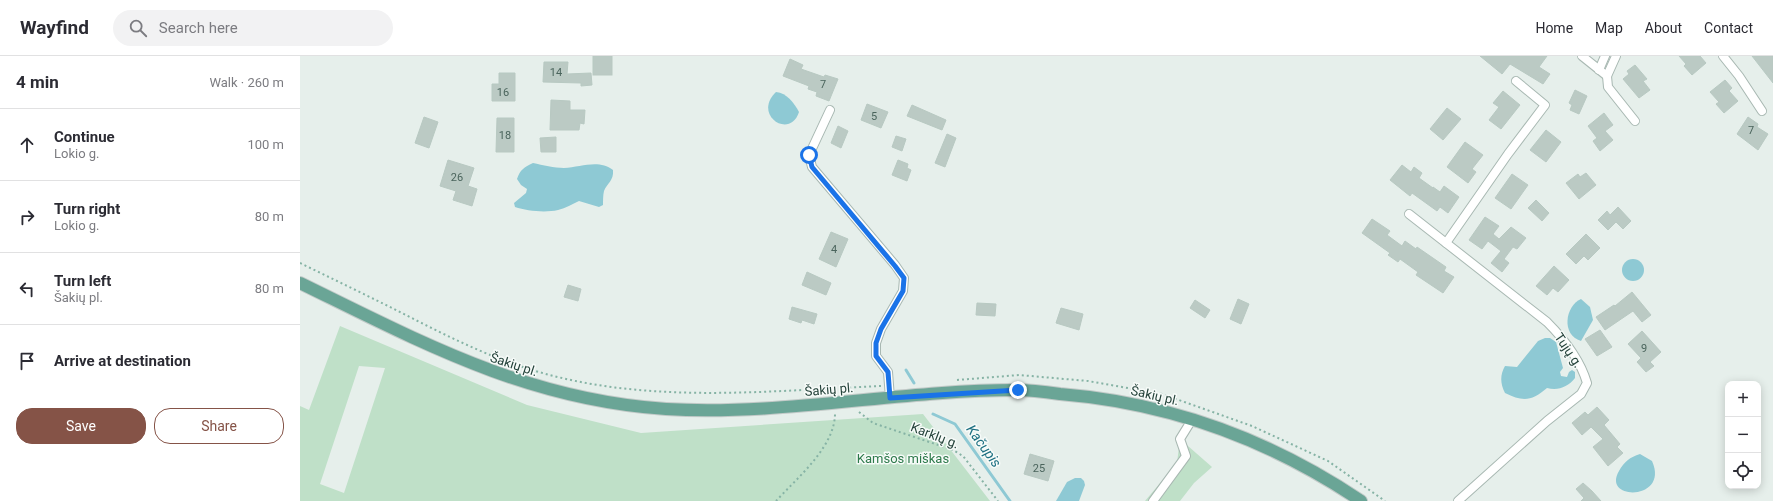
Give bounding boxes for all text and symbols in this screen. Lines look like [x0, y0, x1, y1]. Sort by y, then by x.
search box [113, 10, 393, 46]
text: Wayfind [20, 16, 89, 39]
icon: search [127, 17, 149, 39]
text: Search here [159, 19, 238, 37]
text: Home [1535, 20, 1573, 36]
text: Map [1595, 20, 1623, 36]
text: About [1645, 20, 1682, 36]
text: Contact [1704, 20, 1753, 36]
house number: 14 [550, 66, 562, 79]
text: 4 min [16, 72, 59, 92]
text: Walk · 260 m [209, 75, 284, 90]
house number: 7 [820, 78, 826, 91]
house number: 16 [497, 86, 509, 99]
house number: 5 [871, 110, 877, 123]
house number: 7 [1748, 124, 1754, 137]
text: Continue [54, 128, 115, 146]
house number: 18 [499, 129, 511, 142]
icon: ahead [16, 134, 38, 156]
text: 100 m [247, 137, 284, 152]
text: Lokio g. [54, 146, 100, 161]
route start [800, 146, 818, 164]
house number: 26 [451, 171, 463, 184]
text: Turn right [54, 200, 120, 218]
icon: right [16, 206, 38, 228]
text: 80 m [255, 209, 284, 224]
text: Lokio g. [54, 218, 100, 233]
house number: 4 [831, 243, 837, 256]
text: Turn left [54, 272, 111, 290]
icon: left [16, 278, 38, 300]
text: 80 m [255, 281, 284, 296]
text: Šakių pl. [54, 290, 103, 305]
street label: Tujų g. [1552, 330, 1586, 370]
house number: 9 [1641, 342, 1647, 355]
icon: arrive [16, 350, 38, 372]
street label: Šakių pl. [488, 350, 539, 379]
text: Arrive at destination [54, 352, 191, 370]
street label: Šakių pl. [804, 380, 854, 399]
route end [1009, 381, 1027, 399]
map controls [1725, 381, 1761, 489]
button: + [1725, 381, 1761, 417]
street label: Šakių pl. [1129, 383, 1180, 408]
button: Save [16, 408, 146, 444]
button: Share [154, 408, 284, 444]
button: − [1725, 417, 1761, 453]
street label: Karklų g. [909, 419, 961, 452]
water label: Kačupis [963, 422, 1005, 470]
park label: Kamšos miškas [857, 451, 949, 466]
button: locate [1725, 453, 1761, 489]
house number: 25 [1033, 462, 1045, 475]

